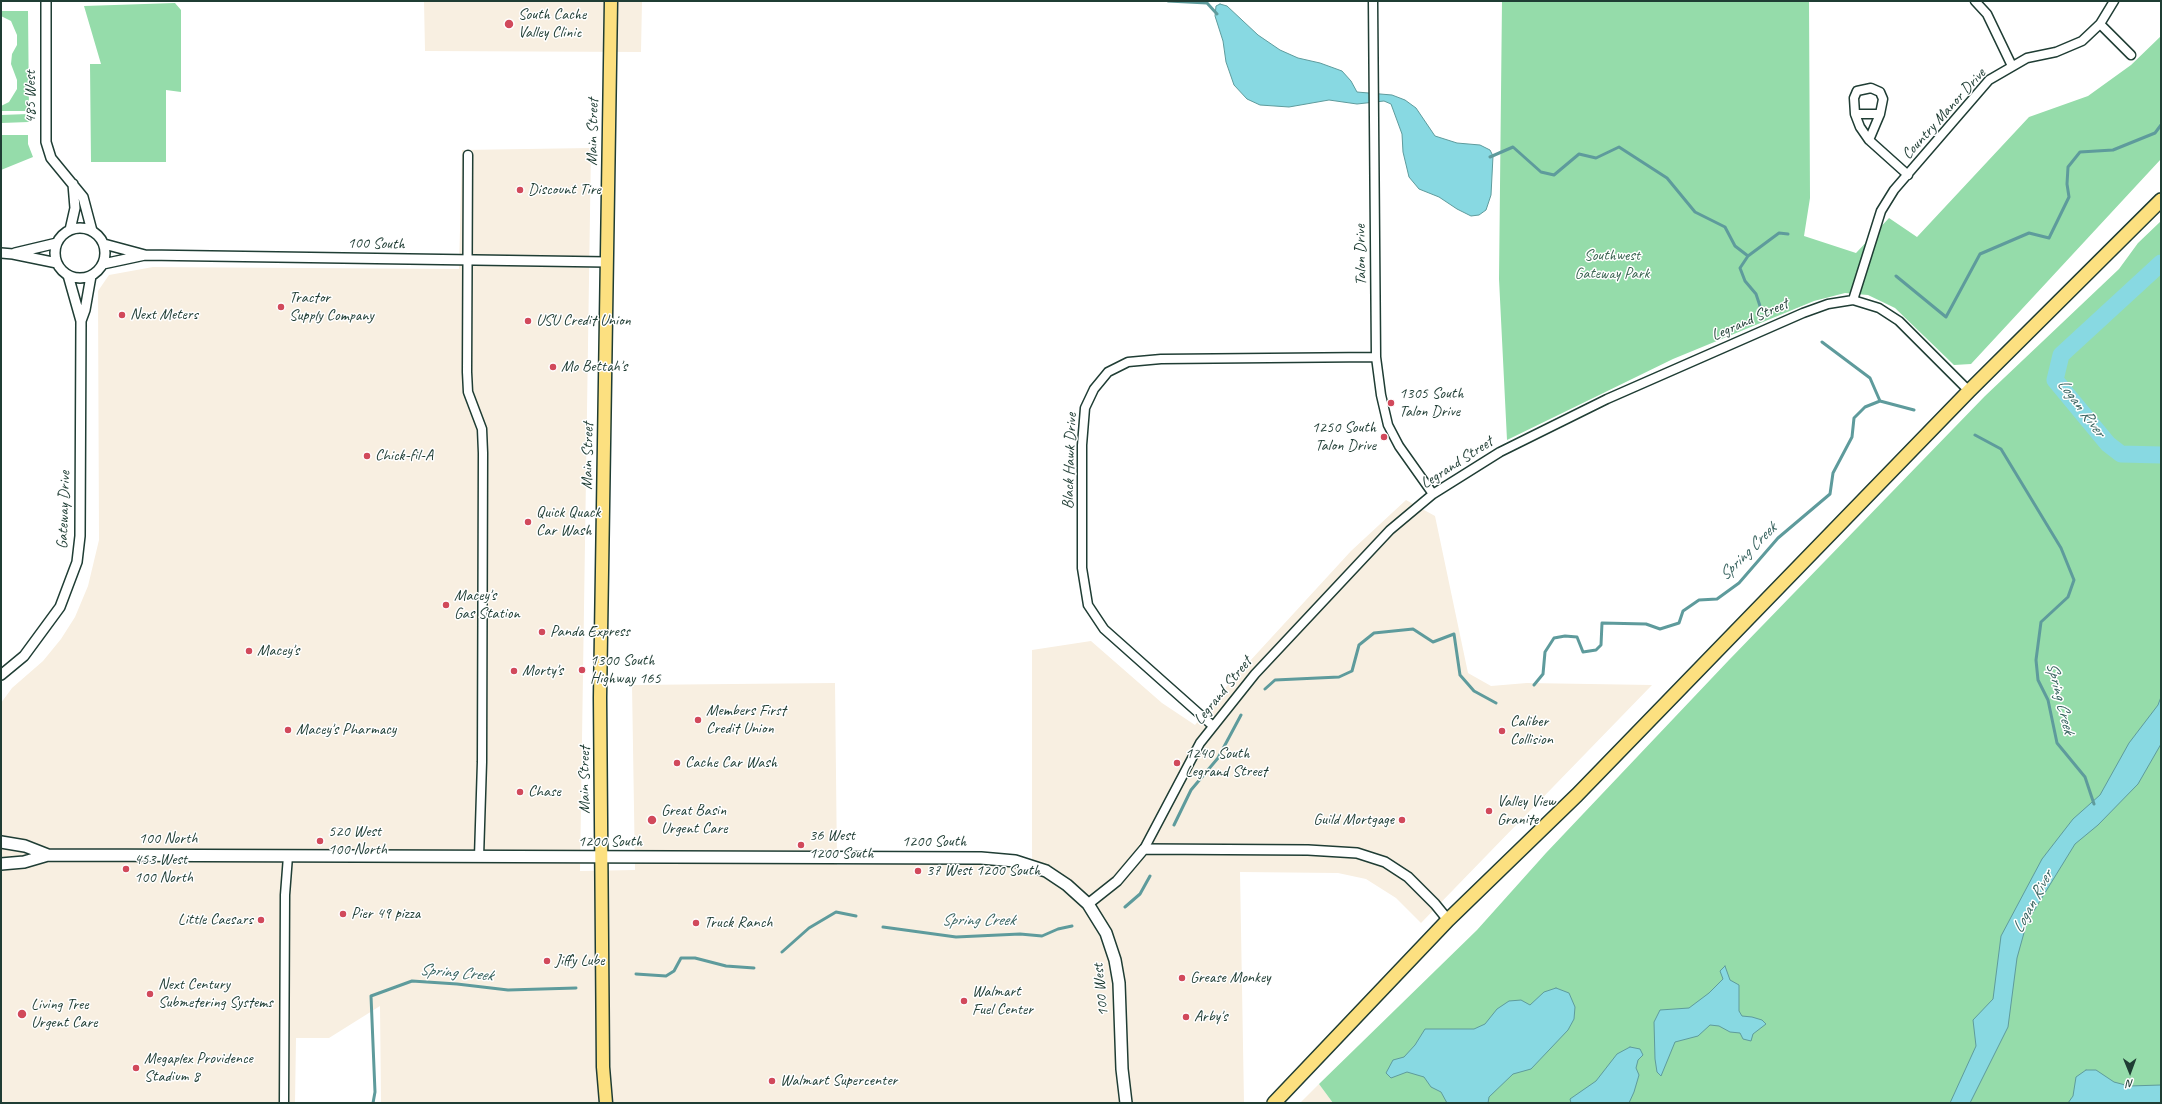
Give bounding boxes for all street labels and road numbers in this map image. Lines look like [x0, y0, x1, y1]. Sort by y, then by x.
street label: Country Manor Drive [1898, 64, 1990, 164]
street label: 485 West [21, 70, 41, 124]
street label: Main Street [583, 98, 603, 166]
street label: Talon Drive [1351, 224, 1371, 286]
street label: 100 South [347, 234, 405, 254]
street label: Legrand Street [1709, 295, 1791, 345]
street label: Black Hawk Drive [1059, 413, 1081, 509]
street label: Main Street [578, 422, 598, 490]
street label: Legrand Street [1417, 433, 1497, 493]
street label: Gateway Drive [53, 471, 75, 549]
street label: Legrand Street [1190, 653, 1256, 729]
street label: Main Street [575, 746, 595, 814]
street label: 100 North [138, 829, 198, 849]
street label: 1200 South [578, 832, 642, 852]
street label: 1200 South [902, 832, 966, 852]
street label: 100 West [1089, 963, 1113, 1017]

